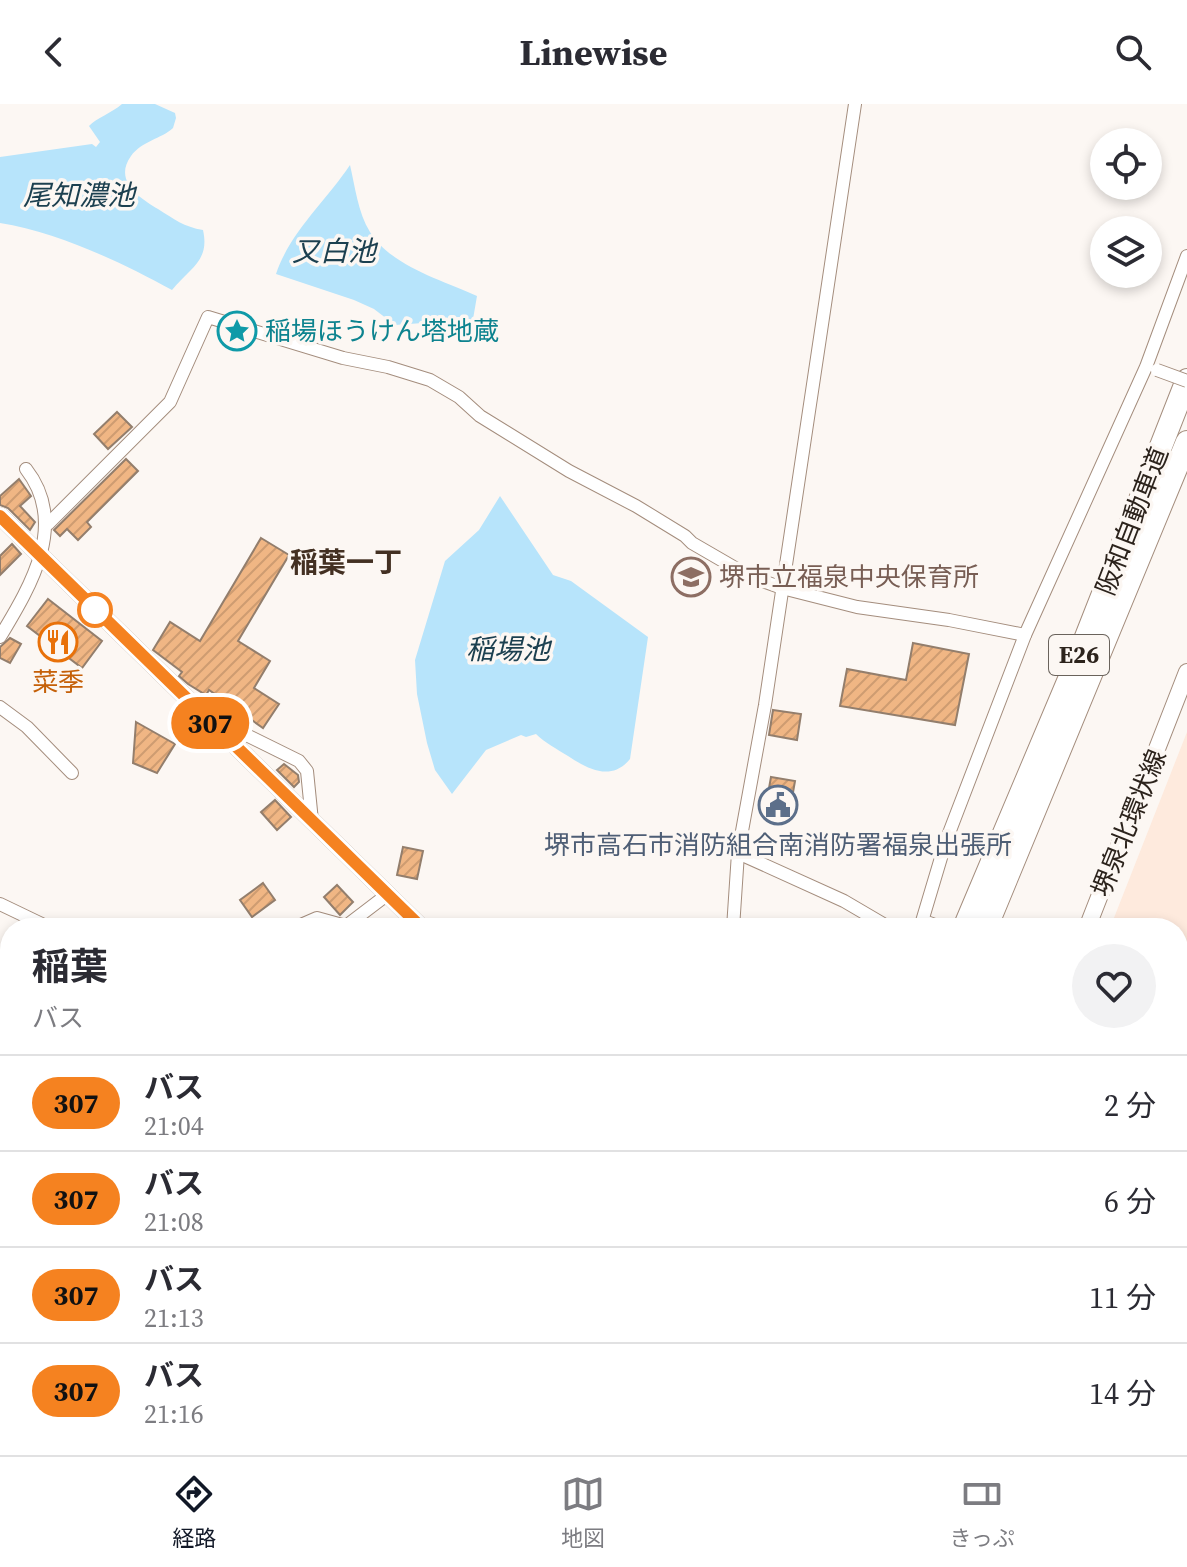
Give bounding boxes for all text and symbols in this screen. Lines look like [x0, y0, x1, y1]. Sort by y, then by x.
text: Linewise [520, 28, 668, 77]
icon: back [32, 30, 76, 74]
icon: search [1111, 30, 1155, 74]
map controls [1090, 128, 1162, 288]
button: locate [1090, 128, 1162, 200]
water label: 尾知濃池 [23, 176, 138, 214]
button: layers [1090, 216, 1162, 288]
water label: 又白池 [292, 232, 379, 270]
place icon: 稲場ほうけん塔地蔵 [216, 310, 258, 352]
place label: 稲場ほうけん塔地蔵 [265, 313, 499, 349]
street label: 阪和自動車道 [1087, 442, 1177, 600]
district label: 稲葉一丁 [290, 543, 402, 581]
school or university icon: 堺市立福泉中央保育所 [670, 556, 712, 598]
place label: 堺市立福泉中央保育所 [719, 559, 979, 595]
unlabelled marker [78, 593, 112, 627]
restaurant icon: 菜季 [37, 621, 79, 663]
water label: 稲場池 [466, 630, 553, 668]
road number: E26 [1049, 635, 1109, 675]
place label: 菜季 [32, 664, 84, 700]
line badge: 307 [164, 697, 256, 749]
text: 307 [187, 704, 233, 742]
street label: 堺泉北環状線 [1083, 744, 1175, 902]
public building icon: 堺市高石市消防組合南消防署福泉出張所 [757, 784, 799, 826]
place label: 堺市高石市消防組合南消防署福泉出張所 [544, 827, 1012, 863]
text: 稲葉 [32, 941, 108, 993]
button: heart [1072, 944, 1156, 1028]
text: バス [32, 1000, 84, 1036]
text: バス [144, 1067, 204, 1108]
text: 307 [53, 1084, 99, 1122]
text: 2 分 [1104, 1085, 1156, 1126]
text: 21:04 [144, 1108, 204, 1144]
text: バス [144, 1163, 204, 1204]
text: 307 [53, 1180, 99, 1218]
text: 6 分 [1104, 1181, 1156, 1222]
text: 21:08 [144, 1204, 204, 1240]
text: バス [144, 1259, 204, 1300]
text: 307 [53, 1276, 99, 1314]
text: 11 分 [1089, 1277, 1156, 1318]
text: 21:13 [144, 1300, 204, 1336]
text: バス [144, 1355, 204, 1396]
text: 307 [53, 1372, 99, 1410]
text: 14 分 [1089, 1373, 1156, 1414]
text: 21:16 [144, 1396, 204, 1432]
tab: 経路 [172, 1472, 216, 1553]
tab: 地図 [561, 1472, 605, 1553]
tab: きっぷ [950, 1472, 1015, 1553]

